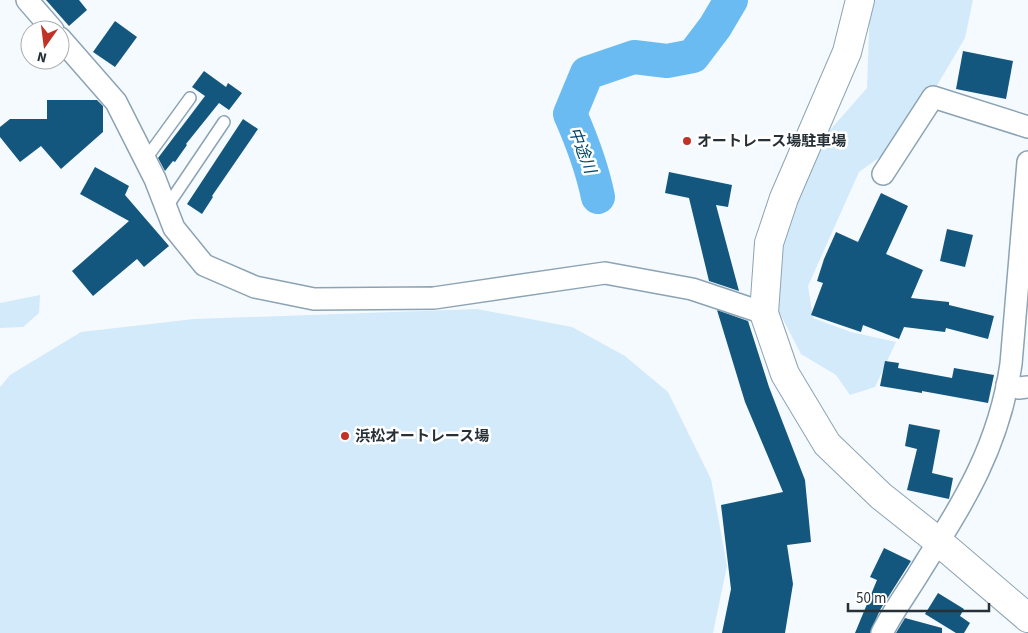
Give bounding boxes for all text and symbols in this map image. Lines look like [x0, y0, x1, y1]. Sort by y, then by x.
north arrow [20, 20, 70, 70]
text: N [35, 46, 49, 67]
water label: 中途川 [563, 124, 602, 179]
place label: オートレース場駐車場 [697, 131, 846, 152]
marker: オートレース場駐車場 [681, 135, 693, 147]
place label: 浜松オートレース場 [355, 426, 489, 447]
marker: 浜松オートレース場 [339, 430, 351, 442]
scale bar [848, 580, 989, 612]
text: 50 m [856, 588, 886, 609]

